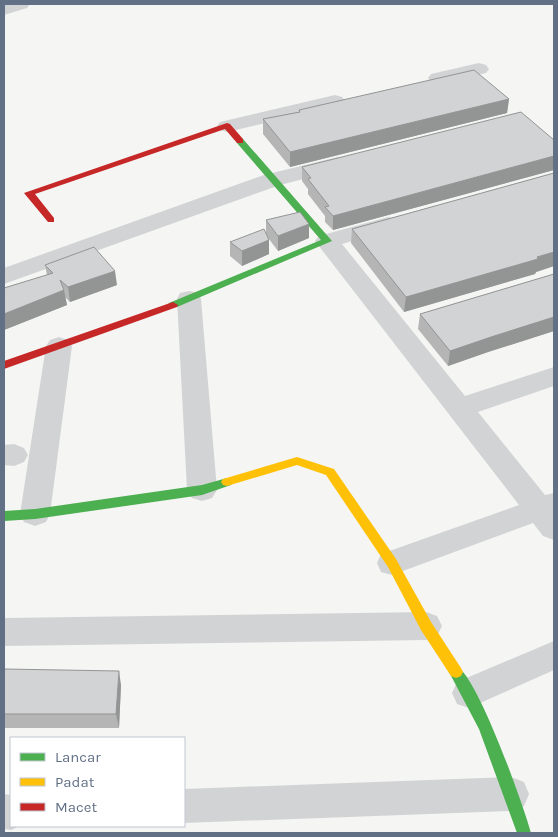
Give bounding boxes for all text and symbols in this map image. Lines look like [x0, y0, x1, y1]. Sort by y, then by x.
legend [10, 737, 185, 827]
text: Lancar [55, 748, 101, 766]
text: Padat [55, 773, 95, 791]
text: Macet [55, 798, 97, 816]

